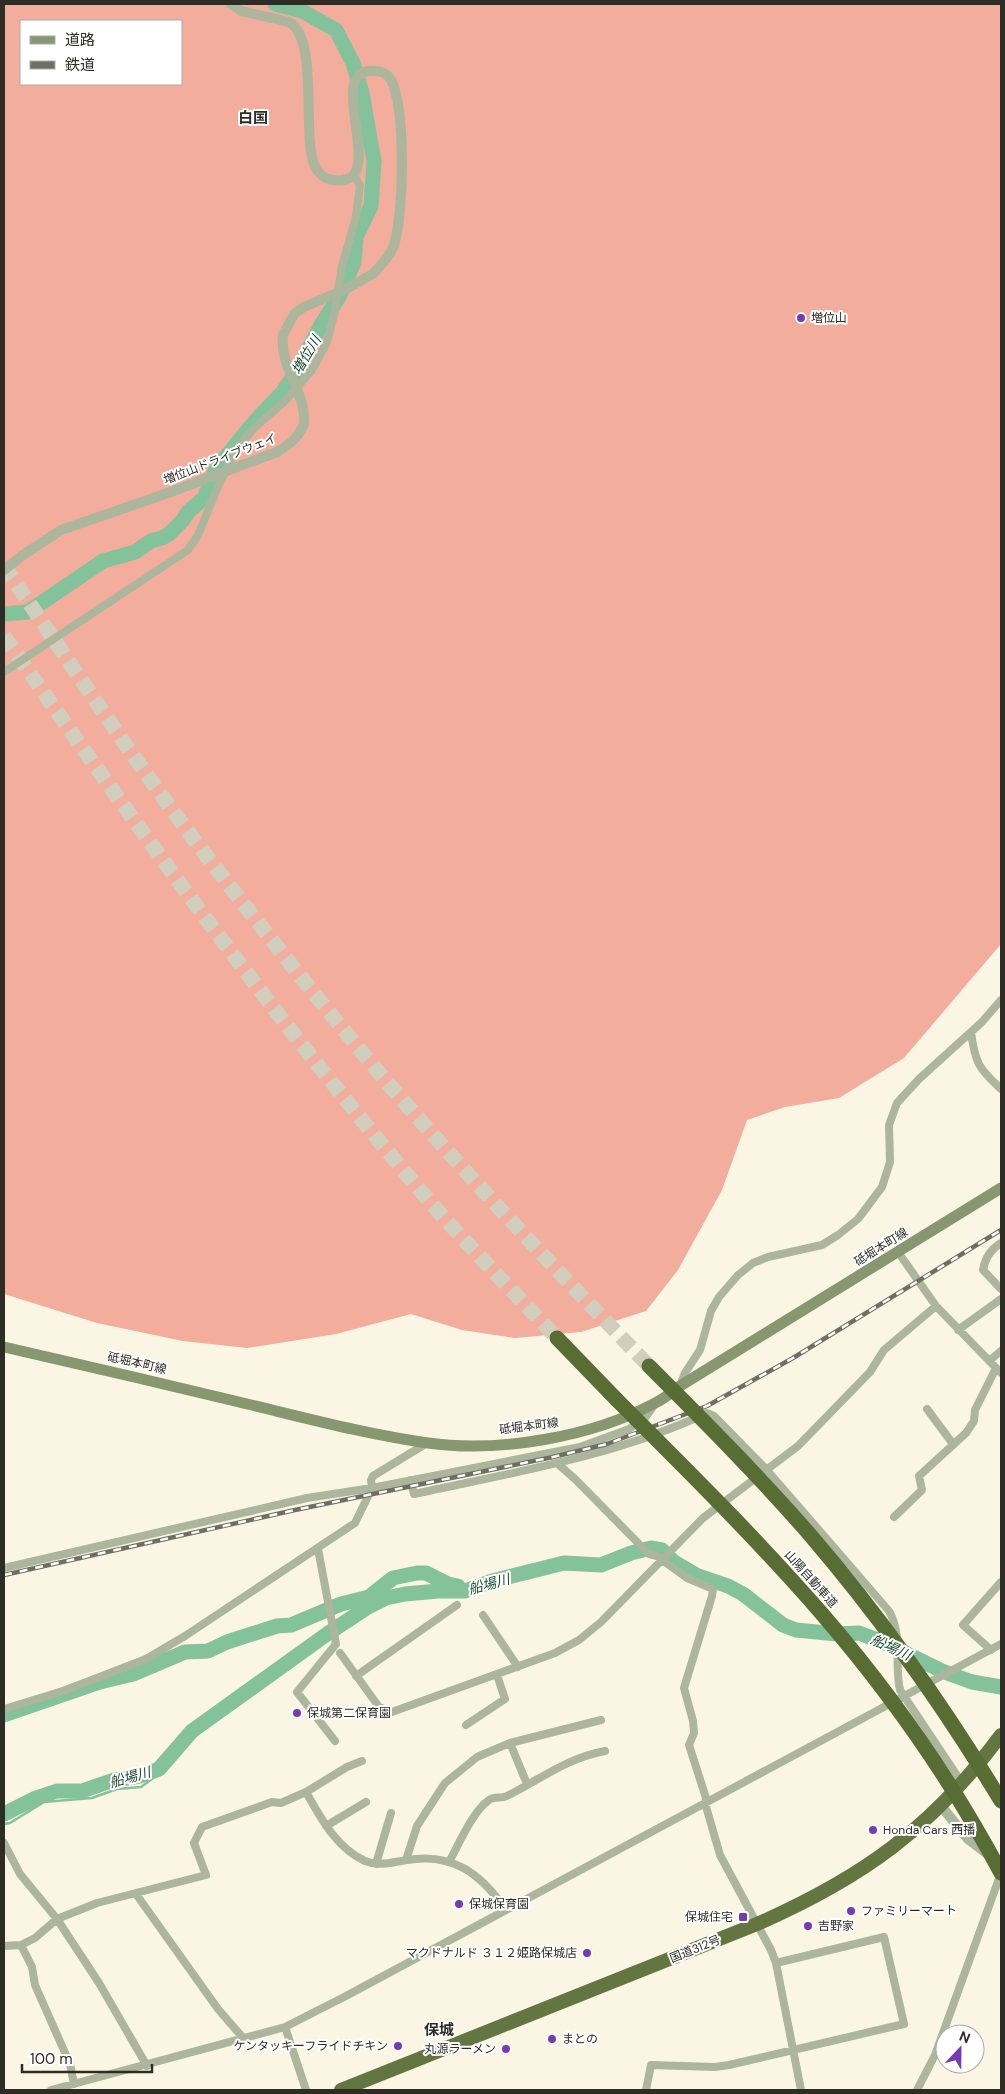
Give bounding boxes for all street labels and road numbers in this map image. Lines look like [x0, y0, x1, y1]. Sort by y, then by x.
street label: 増位山ドライブウェイ [161, 430, 279, 488]
street label: 砥堀本町線 [851, 1224, 911, 1270]
street label: 砥堀本町線 [106, 1348, 168, 1378]
street label: 砥堀本町線 [498, 1414, 560, 1438]
street label: 山陽自動車道 [781, 1547, 841, 1611]
street label: 国道312号 [667, 1932, 723, 1966]

